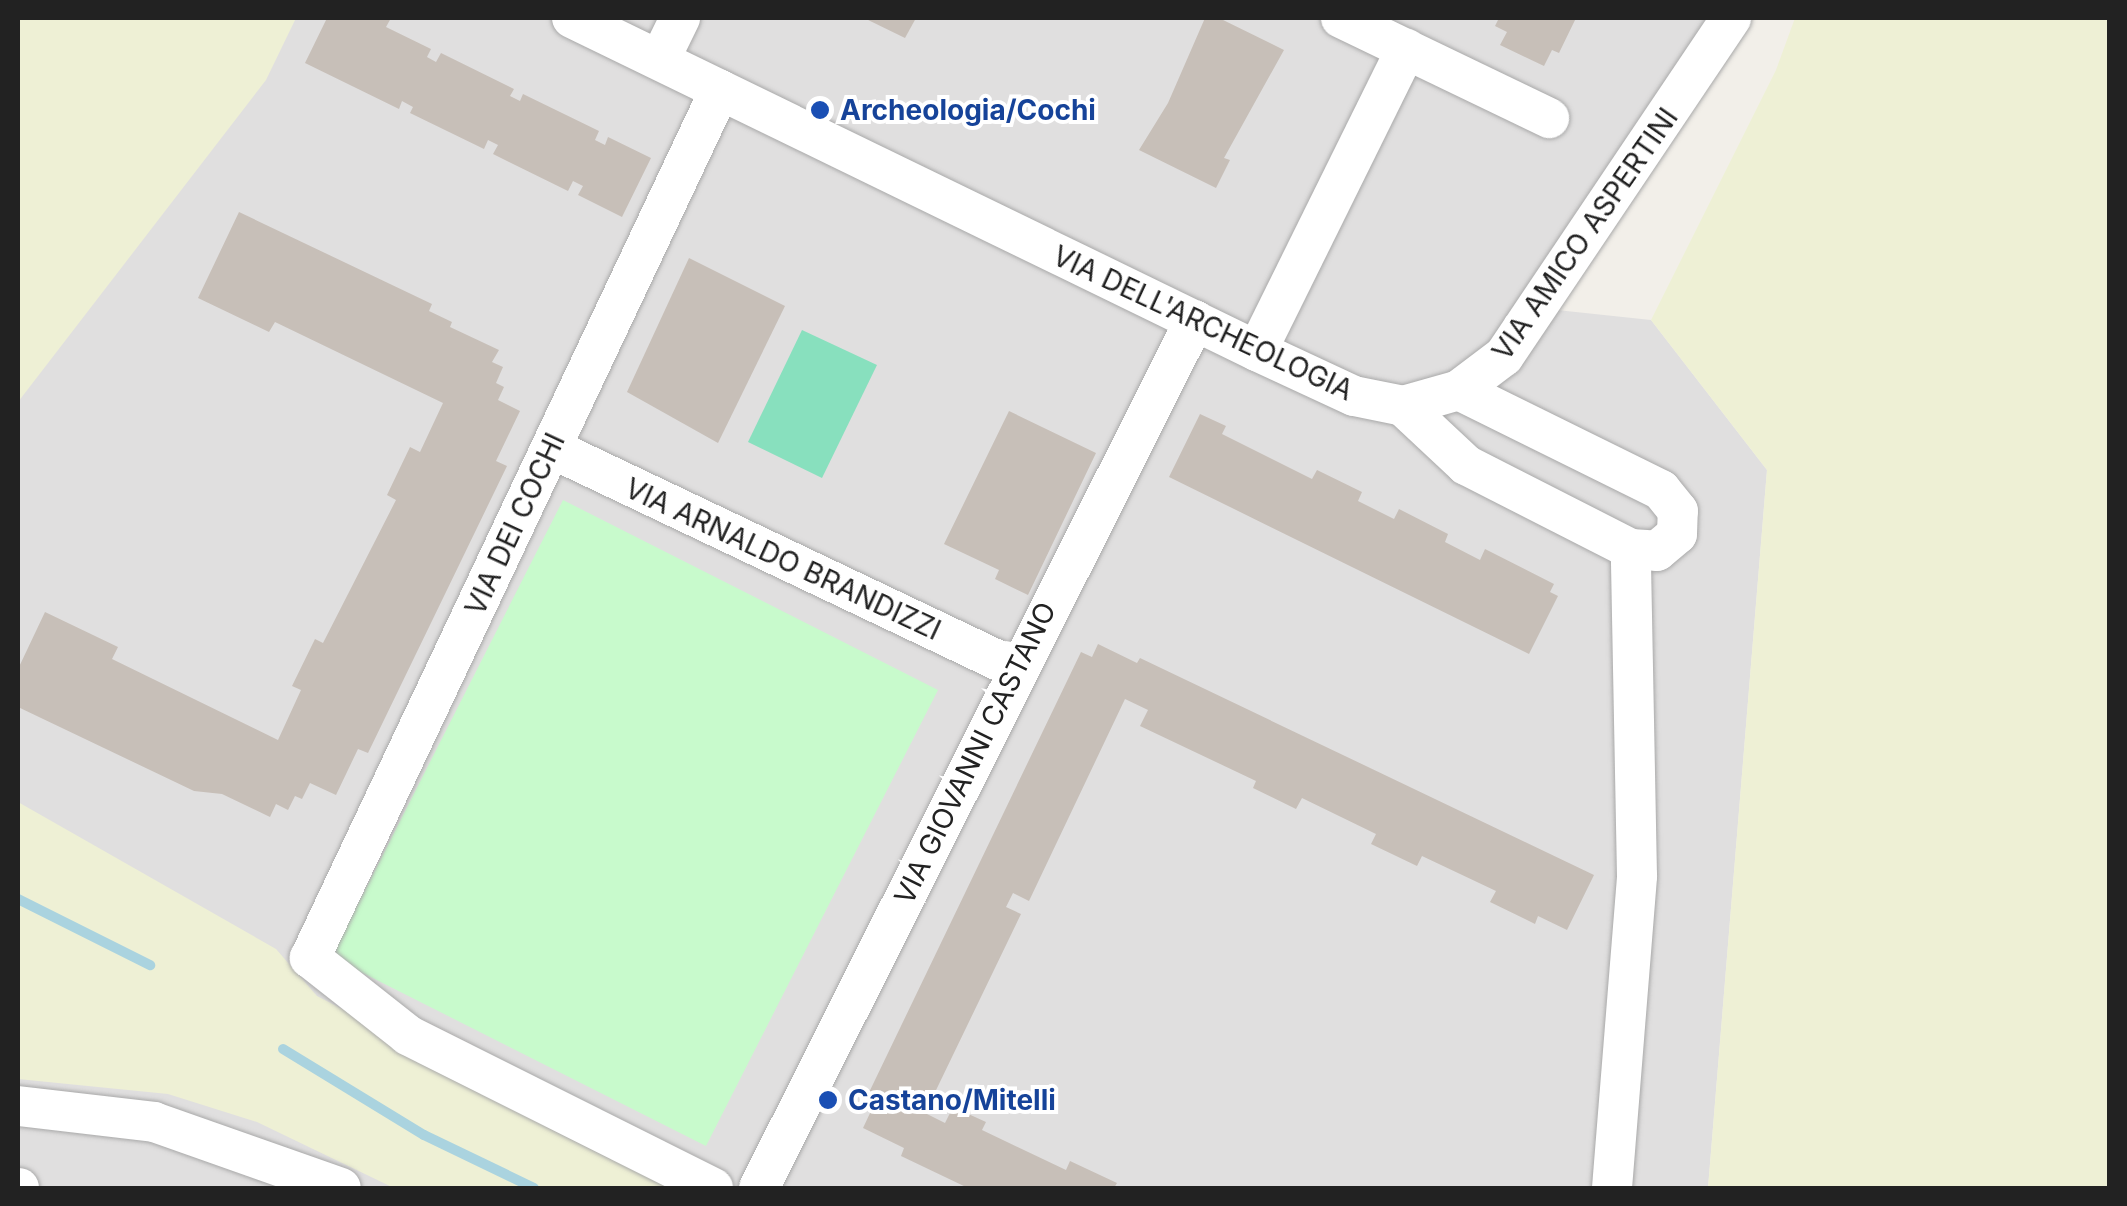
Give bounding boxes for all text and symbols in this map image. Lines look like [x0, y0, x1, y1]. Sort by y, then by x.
place label: Archeologia/Cochi [840, 93, 1096, 127]
marker: Archeologia/Cochi [809, 99, 831, 121]
street label: VIA AMICO ASPERTINI [1485, 101, 1685, 367]
street label: VIA DELL'ARCHEOLOGIA [1048, 239, 1358, 407]
street label: VIA DEI COCHI [458, 428, 572, 620]
street label: VIA ARNALDO BRANDIZZI [620, 471, 946, 647]
street label: VIA GIOVANNI CASTANO [887, 596, 1063, 910]
place label: Castano/Mitelli [848, 1083, 1056, 1117]
marker: Castano/Mitelli [817, 1089, 839, 1111]

